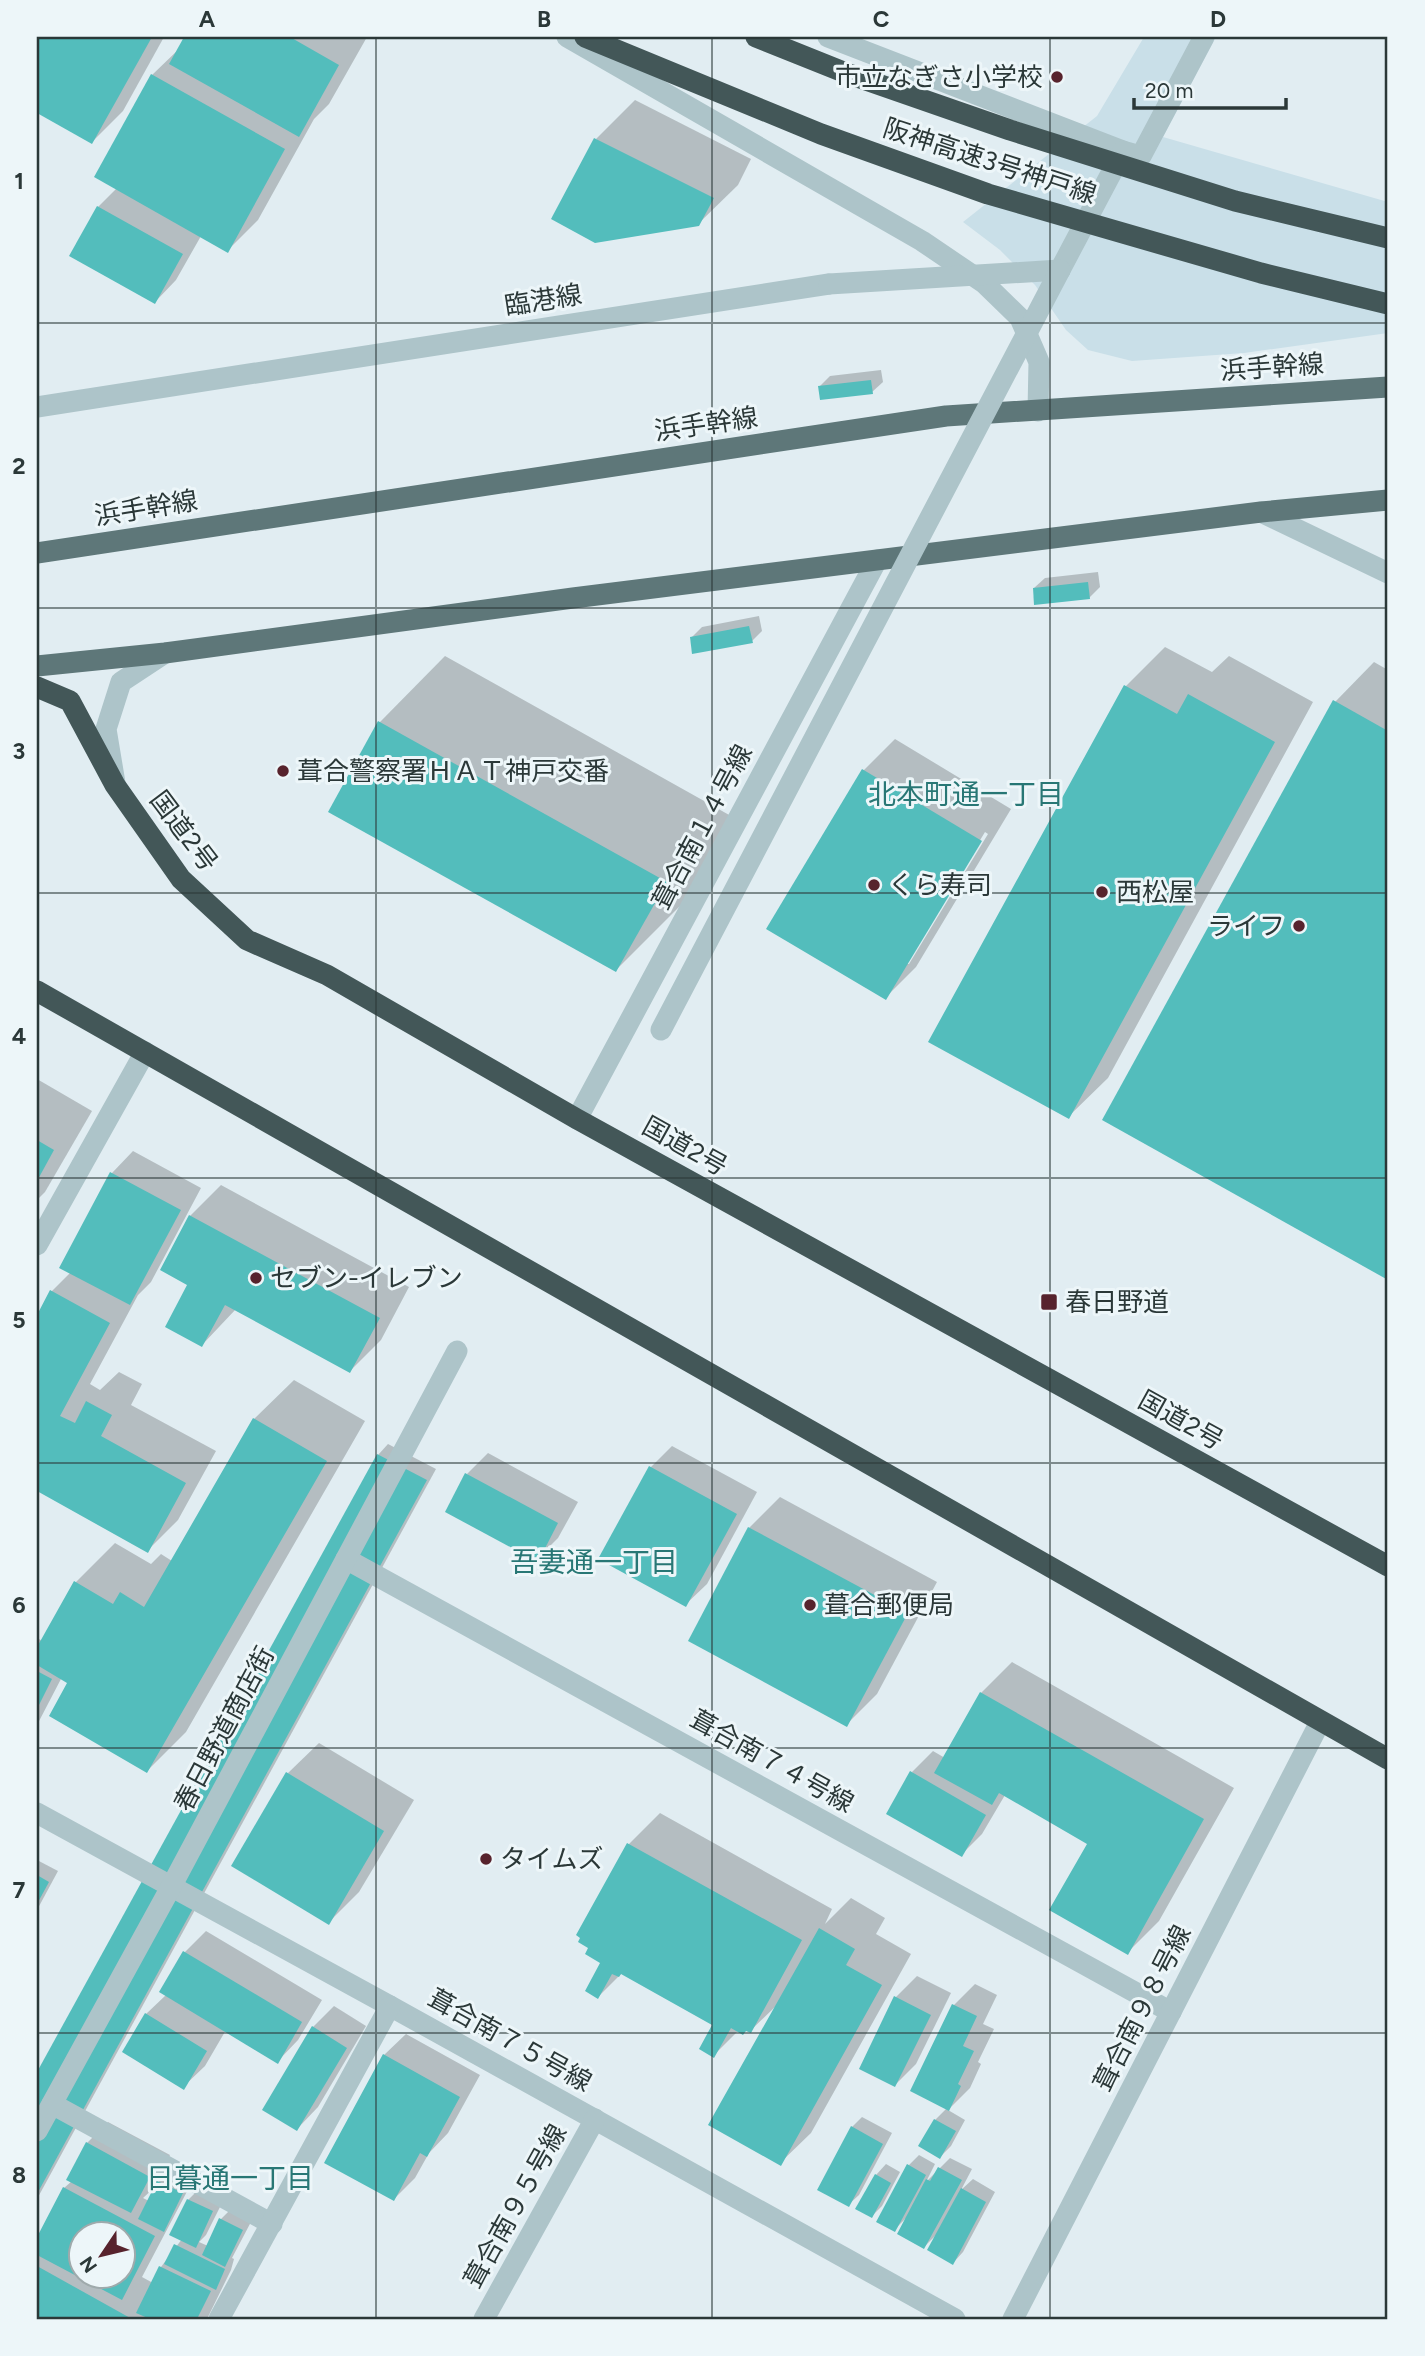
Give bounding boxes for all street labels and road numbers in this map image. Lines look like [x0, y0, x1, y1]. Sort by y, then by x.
street label: 阪神高速3号神戸線 [879, 111, 1101, 211]
street label: 臨港線 [502, 278, 584, 322]
street label: 浜手幹線 [1219, 347, 1325, 387]
street label: 浜手幹線 [652, 401, 760, 447]
street label: 浜手幹線 [92, 484, 200, 532]
street label: 葺合南１４号線 [645, 739, 759, 915]
street label: 国道2号 [143, 784, 225, 878]
street label: 国道2号 [637, 1110, 733, 1182]
street label: 国道2号 [1133, 1384, 1229, 1456]
street label: 春日野道商店街 [167, 1641, 281, 1817]
street label: 葺合南７４号線 [685, 1703, 859, 1819]
street label: 葺合南９８号線 [1086, 1920, 1198, 2096]
street label: 葺合南７５号線 [423, 1982, 597, 2098]
street label: 葺合南９５号線 [457, 2119, 573, 2293]

